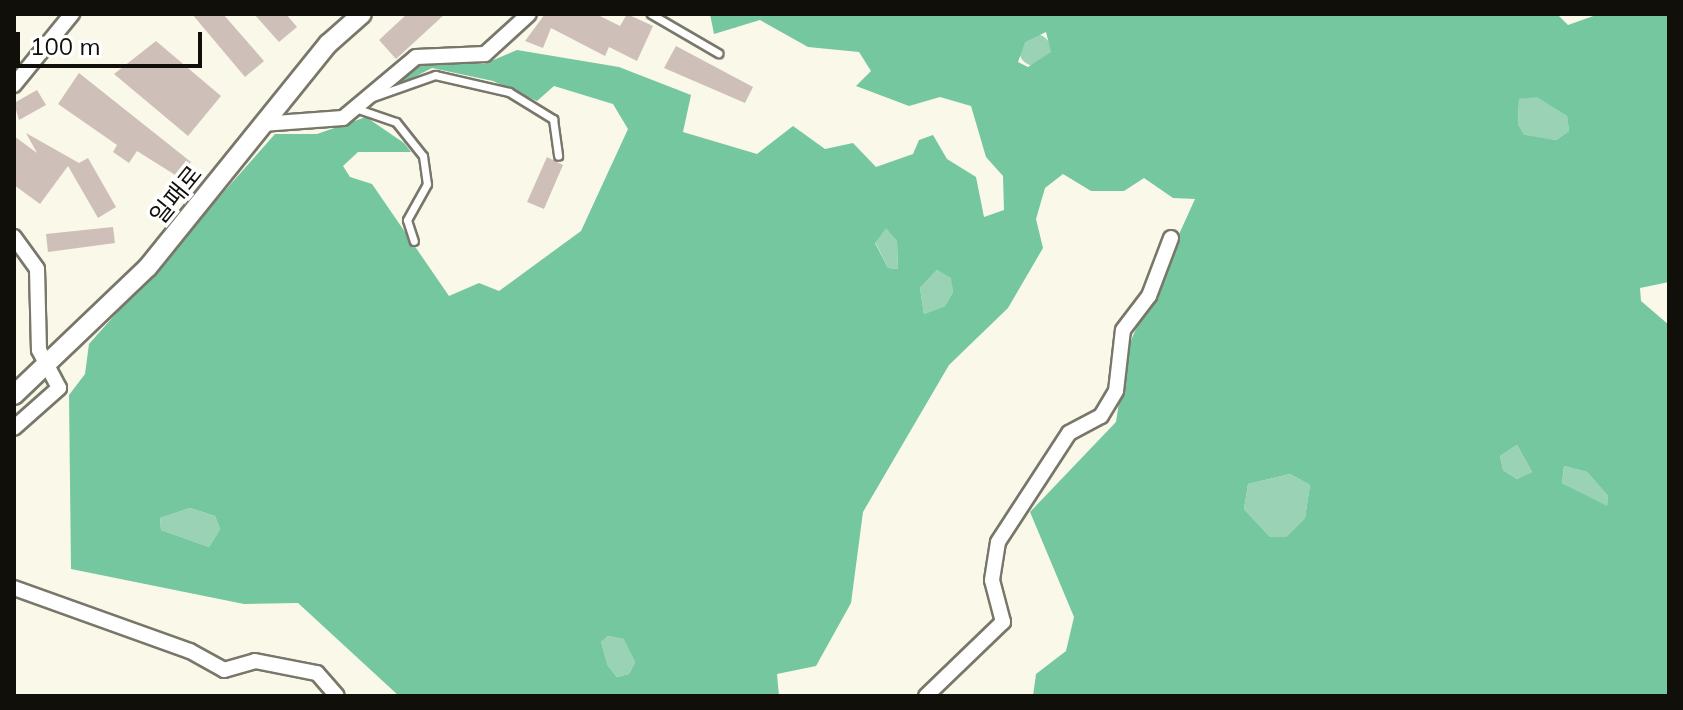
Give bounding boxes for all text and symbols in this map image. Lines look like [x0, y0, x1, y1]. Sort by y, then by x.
scale bar [20, 16, 206, 66]
text: 100 m [30, 31, 101, 61]
street label: 일패로 [144, 160, 208, 230]

